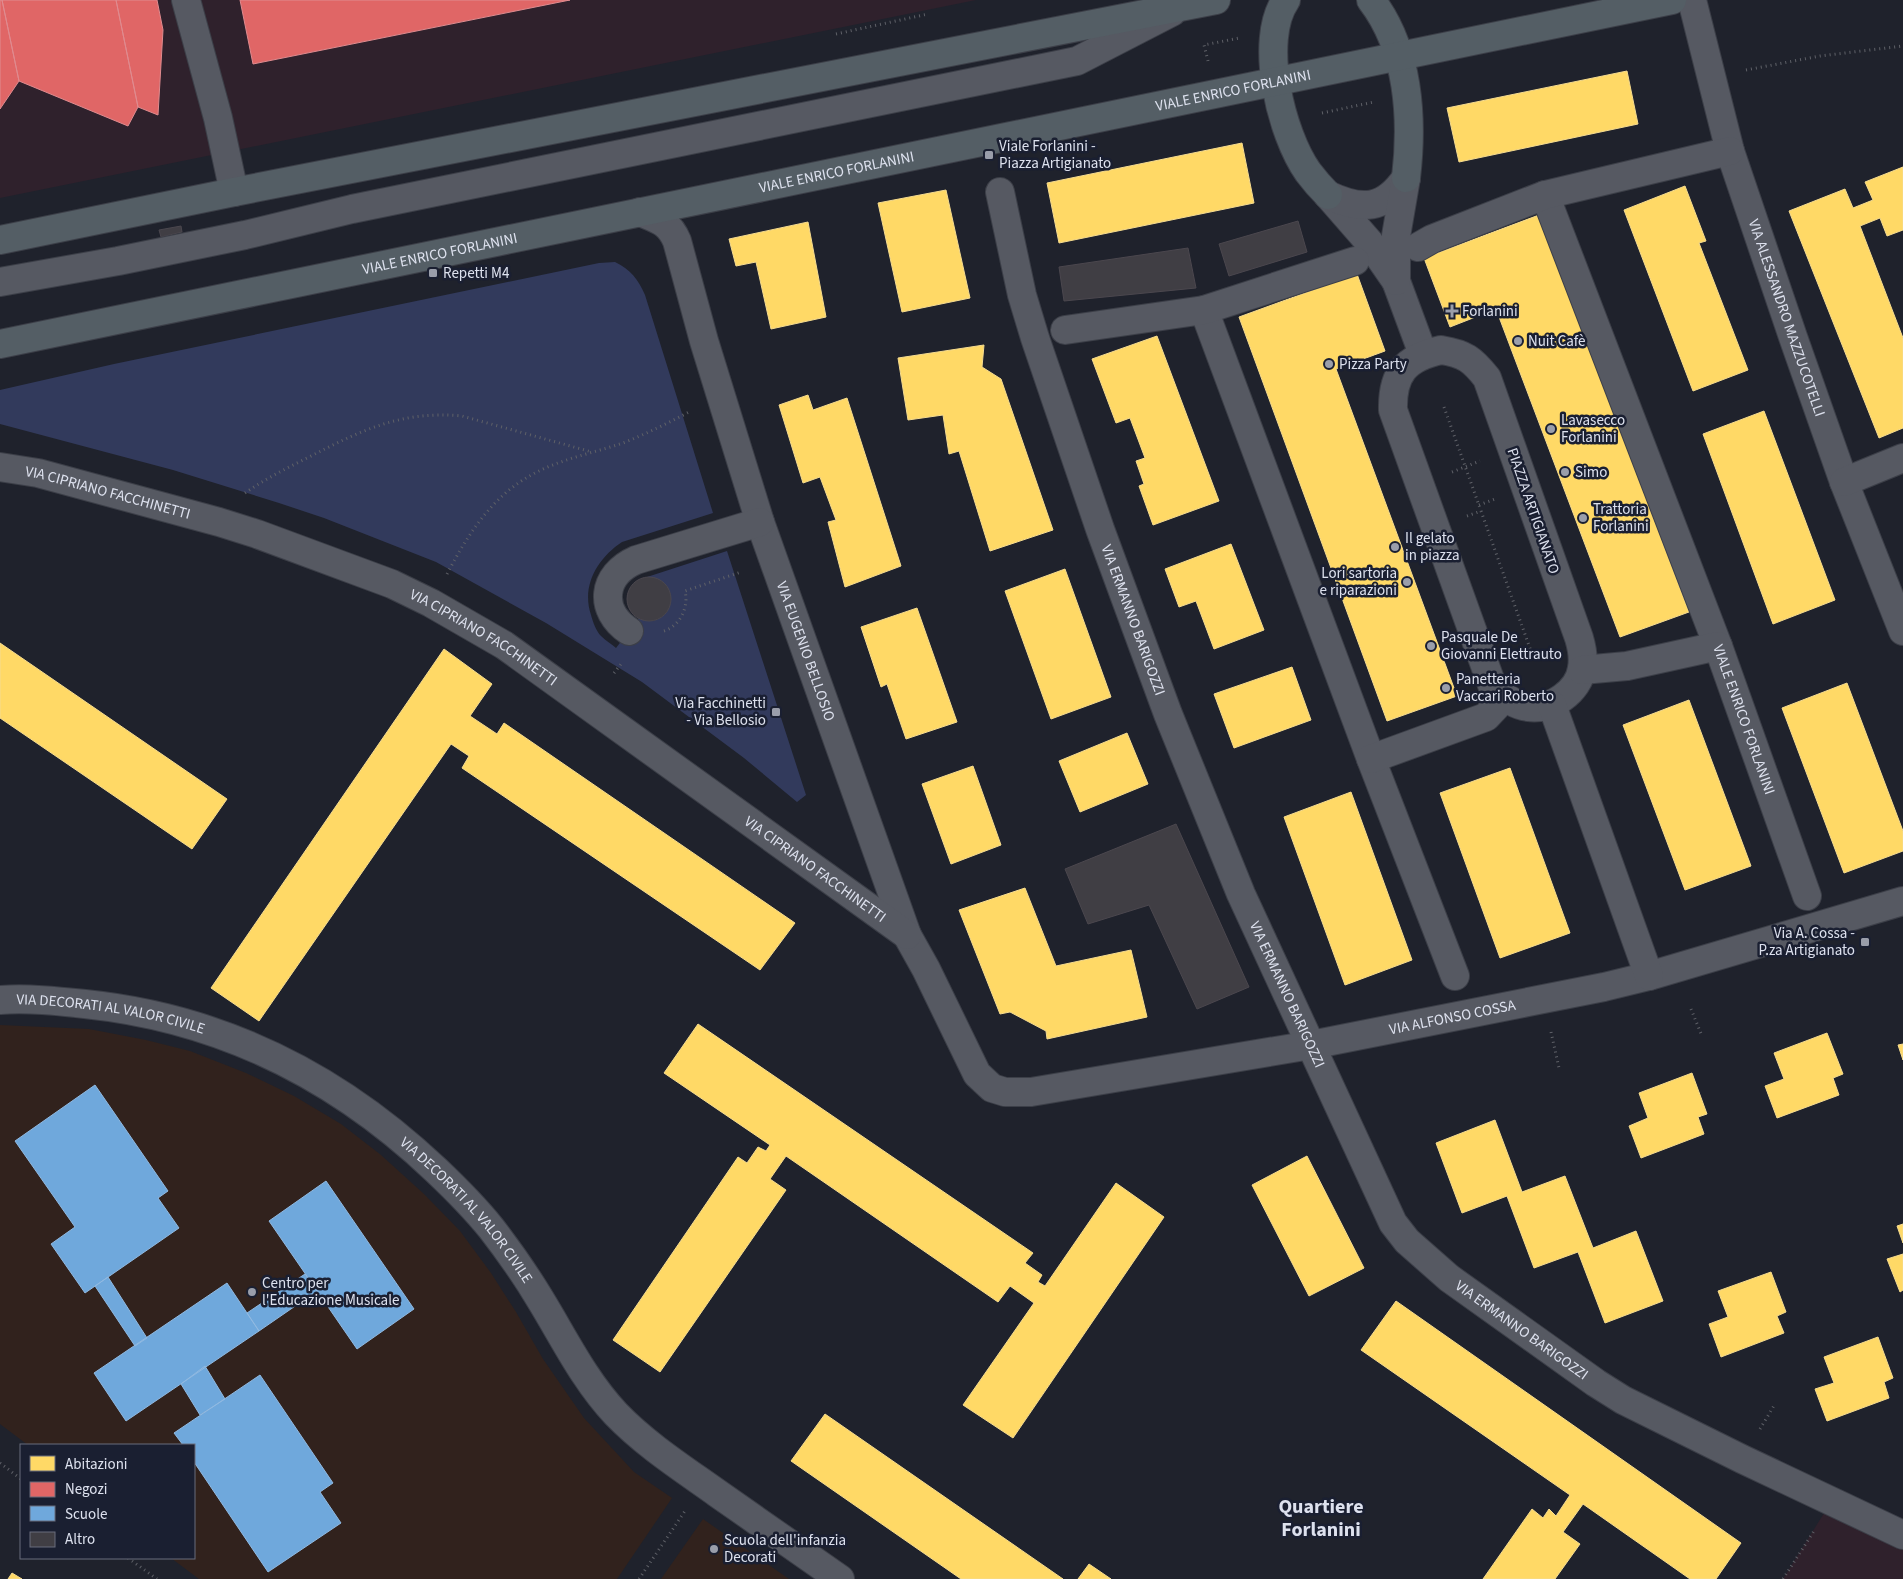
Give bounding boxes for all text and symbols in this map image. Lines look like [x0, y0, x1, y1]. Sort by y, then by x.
street label: VIALE ENRICO FORLANINI [1154, 64, 1313, 116]
place label: Viale Forlanini - Piazza Artigianato [999, 136, 1111, 174]
street label: VIALE ENRICO FORLANINI [757, 146, 916, 198]
marker: Viale Forlanini - Piazza Artigianato [983, 149, 995, 161]
street label: VIA ALESSANDRO MAZZUCOTELLI [1743, 216, 1831, 419]
street label: VIALE ENRICO FORLANINI [360, 227, 519, 280]
place label: Repetti M4 [443, 263, 510, 284]
marker: Repetti M4 [427, 267, 439, 279]
place label: Forlanini [1462, 301, 1518, 322]
marker: Forlanini [1446, 305, 1458, 317]
place label: Nuit Cafè [1528, 331, 1585, 352]
marker: Nuit Cafè [1512, 335, 1524, 347]
place label: Pizza Party [1339, 354, 1407, 375]
marker: Pizza Party [1323, 358, 1335, 370]
place label: Lavasecco Forlanini [1561, 410, 1625, 448]
marker: Lavasecco Forlanini [1545, 423, 1557, 435]
street label: PIAZZA ARTIGIANATO [1502, 445, 1564, 577]
street label: VIA CIPRIANO FACCHINETTI [24, 461, 193, 524]
place label: Simo [1575, 462, 1607, 483]
marker: Simo [1559, 466, 1571, 478]
place label: Trattoria Forlanini [1593, 499, 1649, 537]
marker: Trattoria Forlanini [1577, 512, 1589, 524]
place label: Il gelato in piazza [1405, 528, 1459, 566]
marker: Il gelato in piazza [1389, 541, 1401, 553]
street label: VIA ERMANNO BARIGOZZI [1096, 542, 1171, 698]
place label: Lori sartoria e riparazioni [1319, 563, 1397, 601]
marker: Lori sartoria e riparazioni [1401, 576, 1413, 588]
street label: VIA EUGENIO BELLOSIO [771, 578, 841, 724]
street label: VIA CIPRIANO FACCHINETTI [406, 584, 562, 691]
place label: Pasquale De Giovanni Elettrauto [1441, 627, 1562, 665]
marker: Pasquale De Giovanni Elettrauto [1425, 640, 1437, 652]
street label: VIALE ENRICO FORLANINI [1708, 642, 1781, 797]
place label: Panetteria Vaccari Roberto [1456, 669, 1554, 707]
marker: Panetteria Vaccari Roberto [1440, 682, 1452, 694]
place label: Via Facchinetti - Via Bellosio [675, 693, 766, 731]
marker: Via Facchinetti - Via Bellosio [770, 706, 782, 718]
street label: VIA CIPRIANO FACCHINETTI [740, 811, 891, 927]
street label: VIA ERMANNO BARIGOZZI [1245, 918, 1330, 1071]
place label: Via A. Cossa - P.za Artigianato [1758, 923, 1855, 961]
marker: Via A. Cossa - P.za Artigianato [1859, 936, 1871, 948]
street label: VIA DECORATI AL VALOR CIVILE [16, 989, 208, 1039]
street label: VIA ALFONSO COSSA [1387, 994, 1518, 1040]
street label: VIA DECORATI AL VALOR CIVILE [395, 1132, 538, 1287]
place label: Centro per l'Educazione Musicale [262, 1273, 399, 1311]
street label: VIA ERMANNO BARIGOZZI [1451, 1275, 1593, 1385]
marker: Centro per l'Educazione Musicale [246, 1286, 258, 1298]
legend [20, 1444, 195, 1559]
text: Abitazioni [65, 1454, 128, 1475]
text: Negozi [65, 1479, 107, 1500]
district label: Quartiere Forlanini [1278, 1493, 1364, 1544]
text: Scuole [65, 1504, 107, 1525]
text: Altro [65, 1529, 95, 1550]
place label: Scuola dell'infanzia Decorati [724, 1530, 846, 1568]
marker: Scuola dell'infanzia Decorati [708, 1543, 720, 1555]

